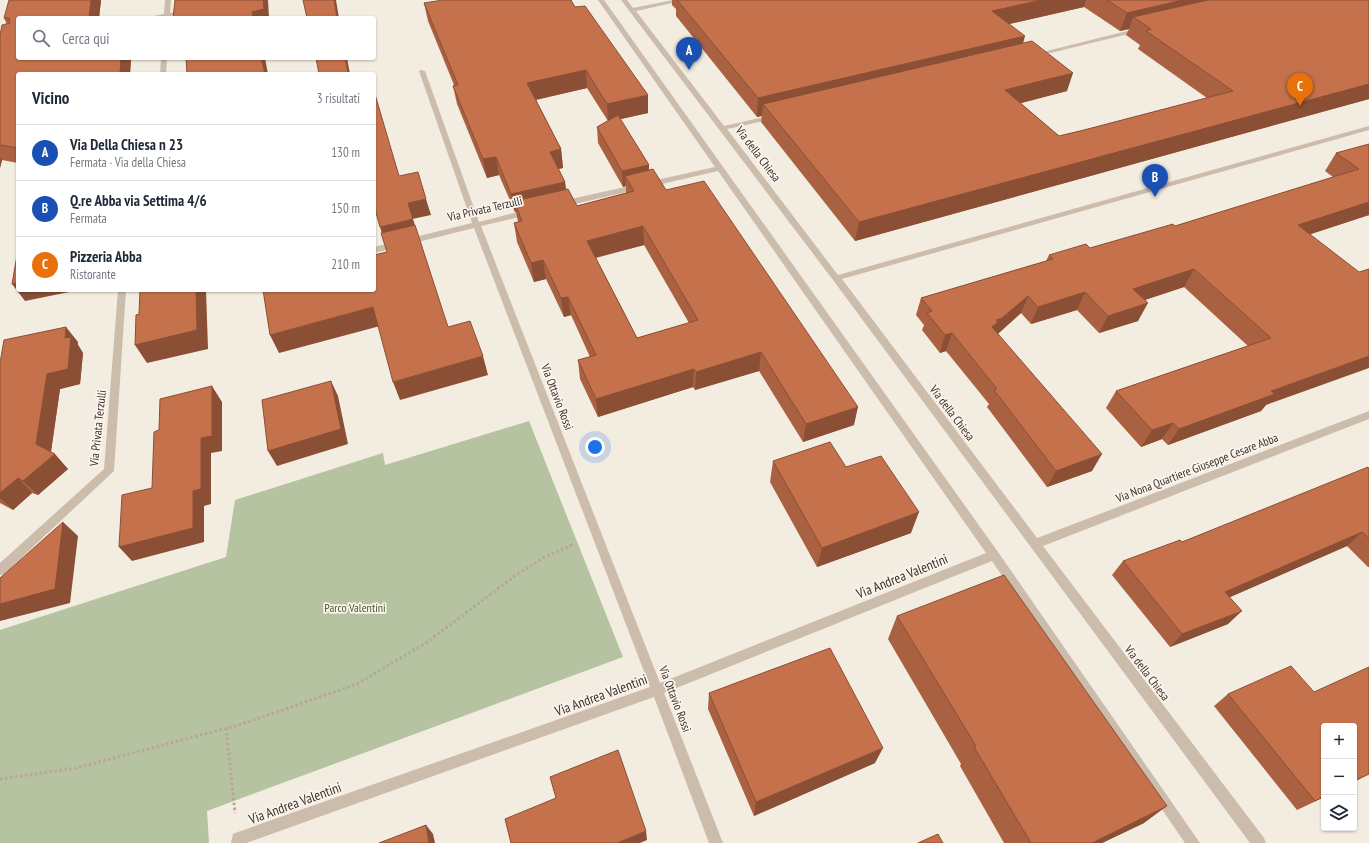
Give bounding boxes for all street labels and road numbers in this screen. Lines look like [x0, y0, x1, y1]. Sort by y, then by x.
street label: Via della Chiesa [732, 122, 784, 185]
street label: Via Privata Terzulli [445, 193, 524, 225]
street label: Via Ottavio Rossi [538, 361, 577, 432]
street label: Via della Chiesa [926, 381, 978, 444]
street label: Via Privata Terzulli [86, 389, 109, 468]
street label: Via Nona Quartiere Giuseppe Cesare Abba [1113, 430, 1280, 506]
street label: Via Andrea Valentini [853, 549, 950, 603]
street label: Via della Chiesa [1121, 641, 1173, 704]
street label: Via Ottavio Rossi [656, 663, 695, 734]
street label: Via Andrea Valentini [551, 670, 650, 720]
street label: Via Andrea Valentini [245, 778, 344, 828]

